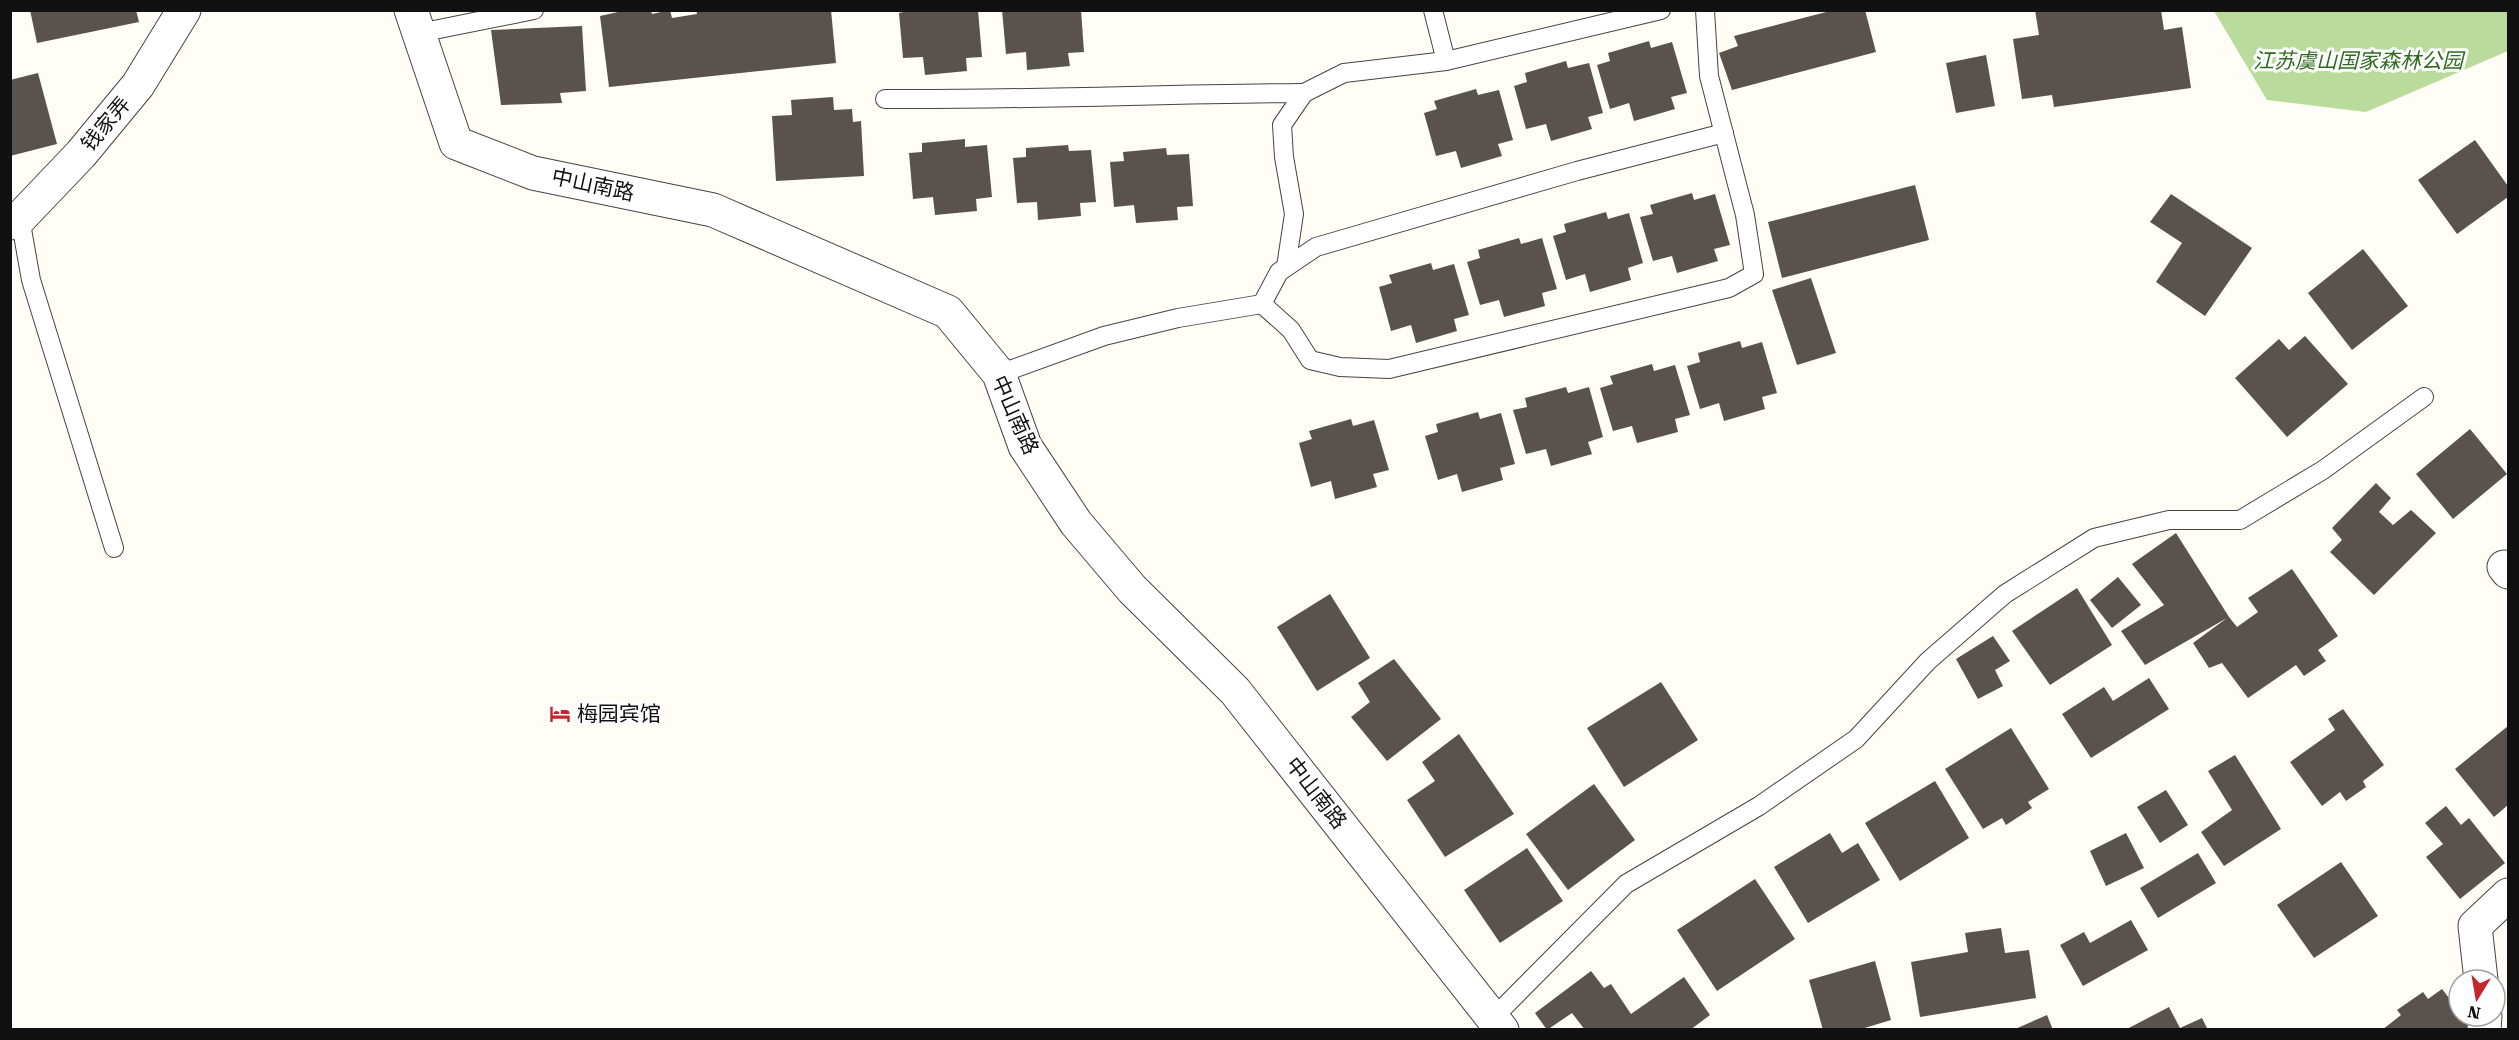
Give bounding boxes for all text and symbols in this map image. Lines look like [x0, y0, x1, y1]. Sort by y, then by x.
park label: 江苏虞山国家森林公园 [2253, 49, 2466, 73]
street label: 钱家弄 [77, 92, 135, 156]
street label: 中山南路 [549, 165, 637, 205]
street label: 中山南路 [987, 372, 1043, 458]
hotel icon: 梅园宾馆 [548, 702, 572, 726]
place label: 梅园宾馆 [577, 702, 661, 726]
street label: 中山南路 [1281, 753, 1351, 833]
north arrow [2447, 968, 2507, 1028]
text: N [2466, 1002, 2482, 1023]

